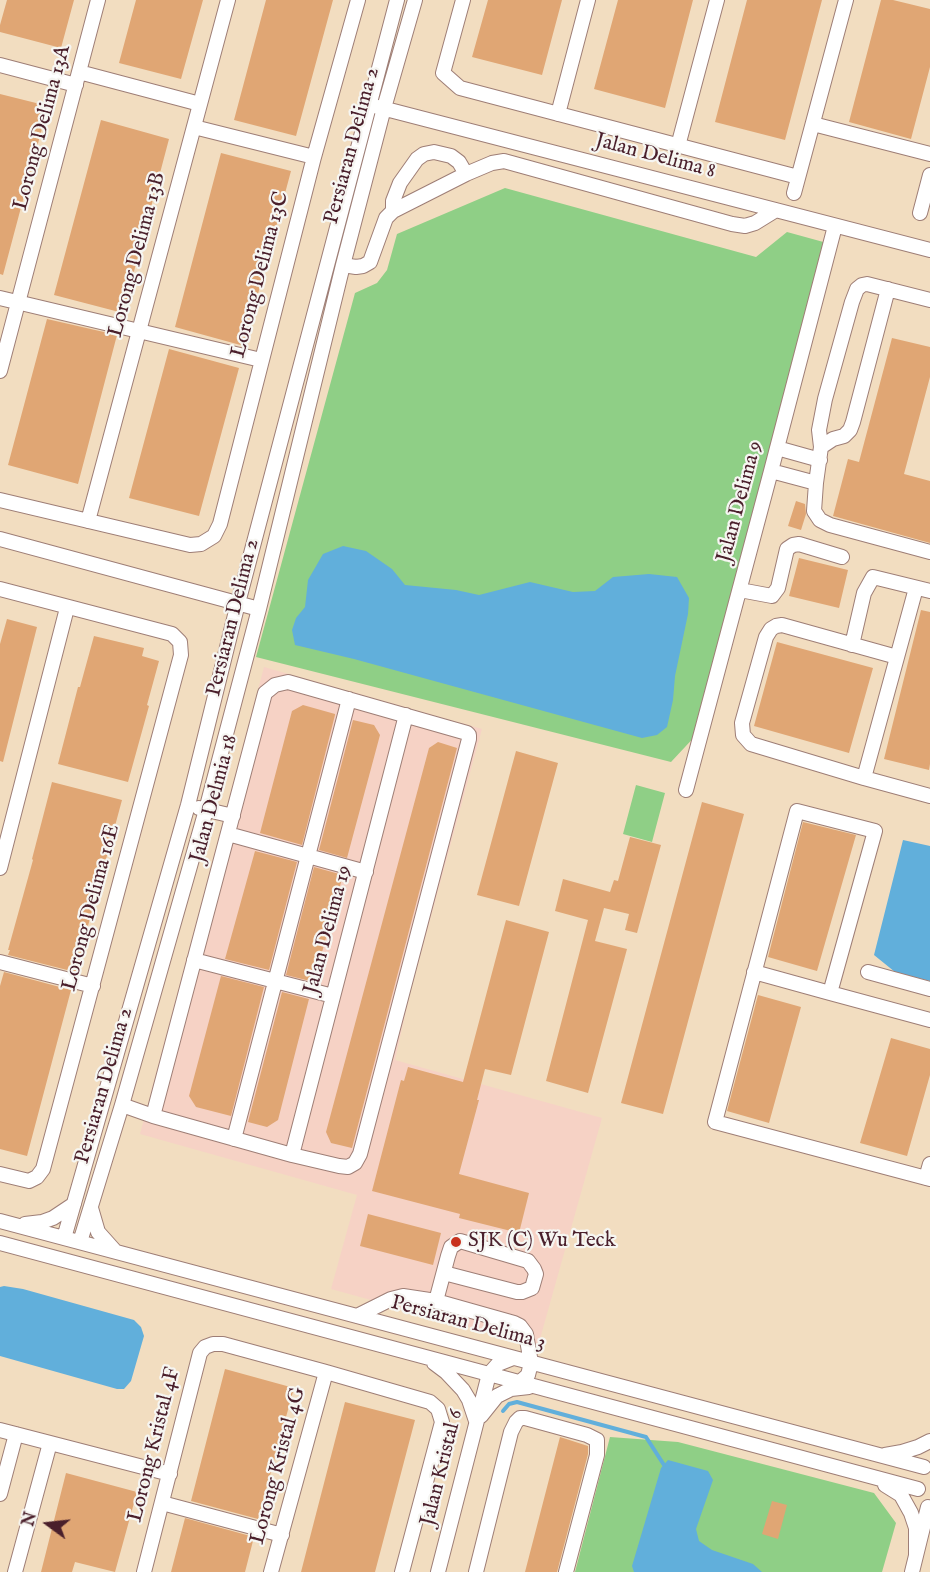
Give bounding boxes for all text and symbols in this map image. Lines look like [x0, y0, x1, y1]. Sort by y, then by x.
street label: Lorong Delima 13A [9, 43, 77, 213]
street label: Persiaran Delima 2 [320, 65, 386, 227]
street label: Jalan Delima 8 [592, 129, 718, 185]
street label: Lorong Delima 13B [104, 170, 172, 340]
street label: Lorong Delima 13C [227, 189, 295, 361]
street label: Jalan Delima 9 [713, 439, 769, 565]
street label: Persiaran Delima 2 [202, 537, 266, 699]
street label: Jalan Delmia 18 [186, 732, 244, 866]
street label: Lorong Delima 16E [58, 822, 126, 994]
street label: Jalan Delima 19 [300, 863, 358, 997]
street label: Persiaran Delima 2 [71, 1005, 139, 1167]
place label: SJK (C) Wu Teck [468, 1229, 616, 1255]
marker: SJK (C) Wu Teck [449, 1235, 463, 1249]
street label: Persiaran Delima 3 [388, 1291, 548, 1357]
street label: Lorong Kristal 4F [124, 1365, 186, 1525]
street label: Lorong Kristal 4G [246, 1384, 312, 1548]
street label: Jalan Kristal 6 [416, 1407, 470, 1529]
north arrow [18, 1494, 78, 1554]
text: N [19, 1510, 42, 1529]

